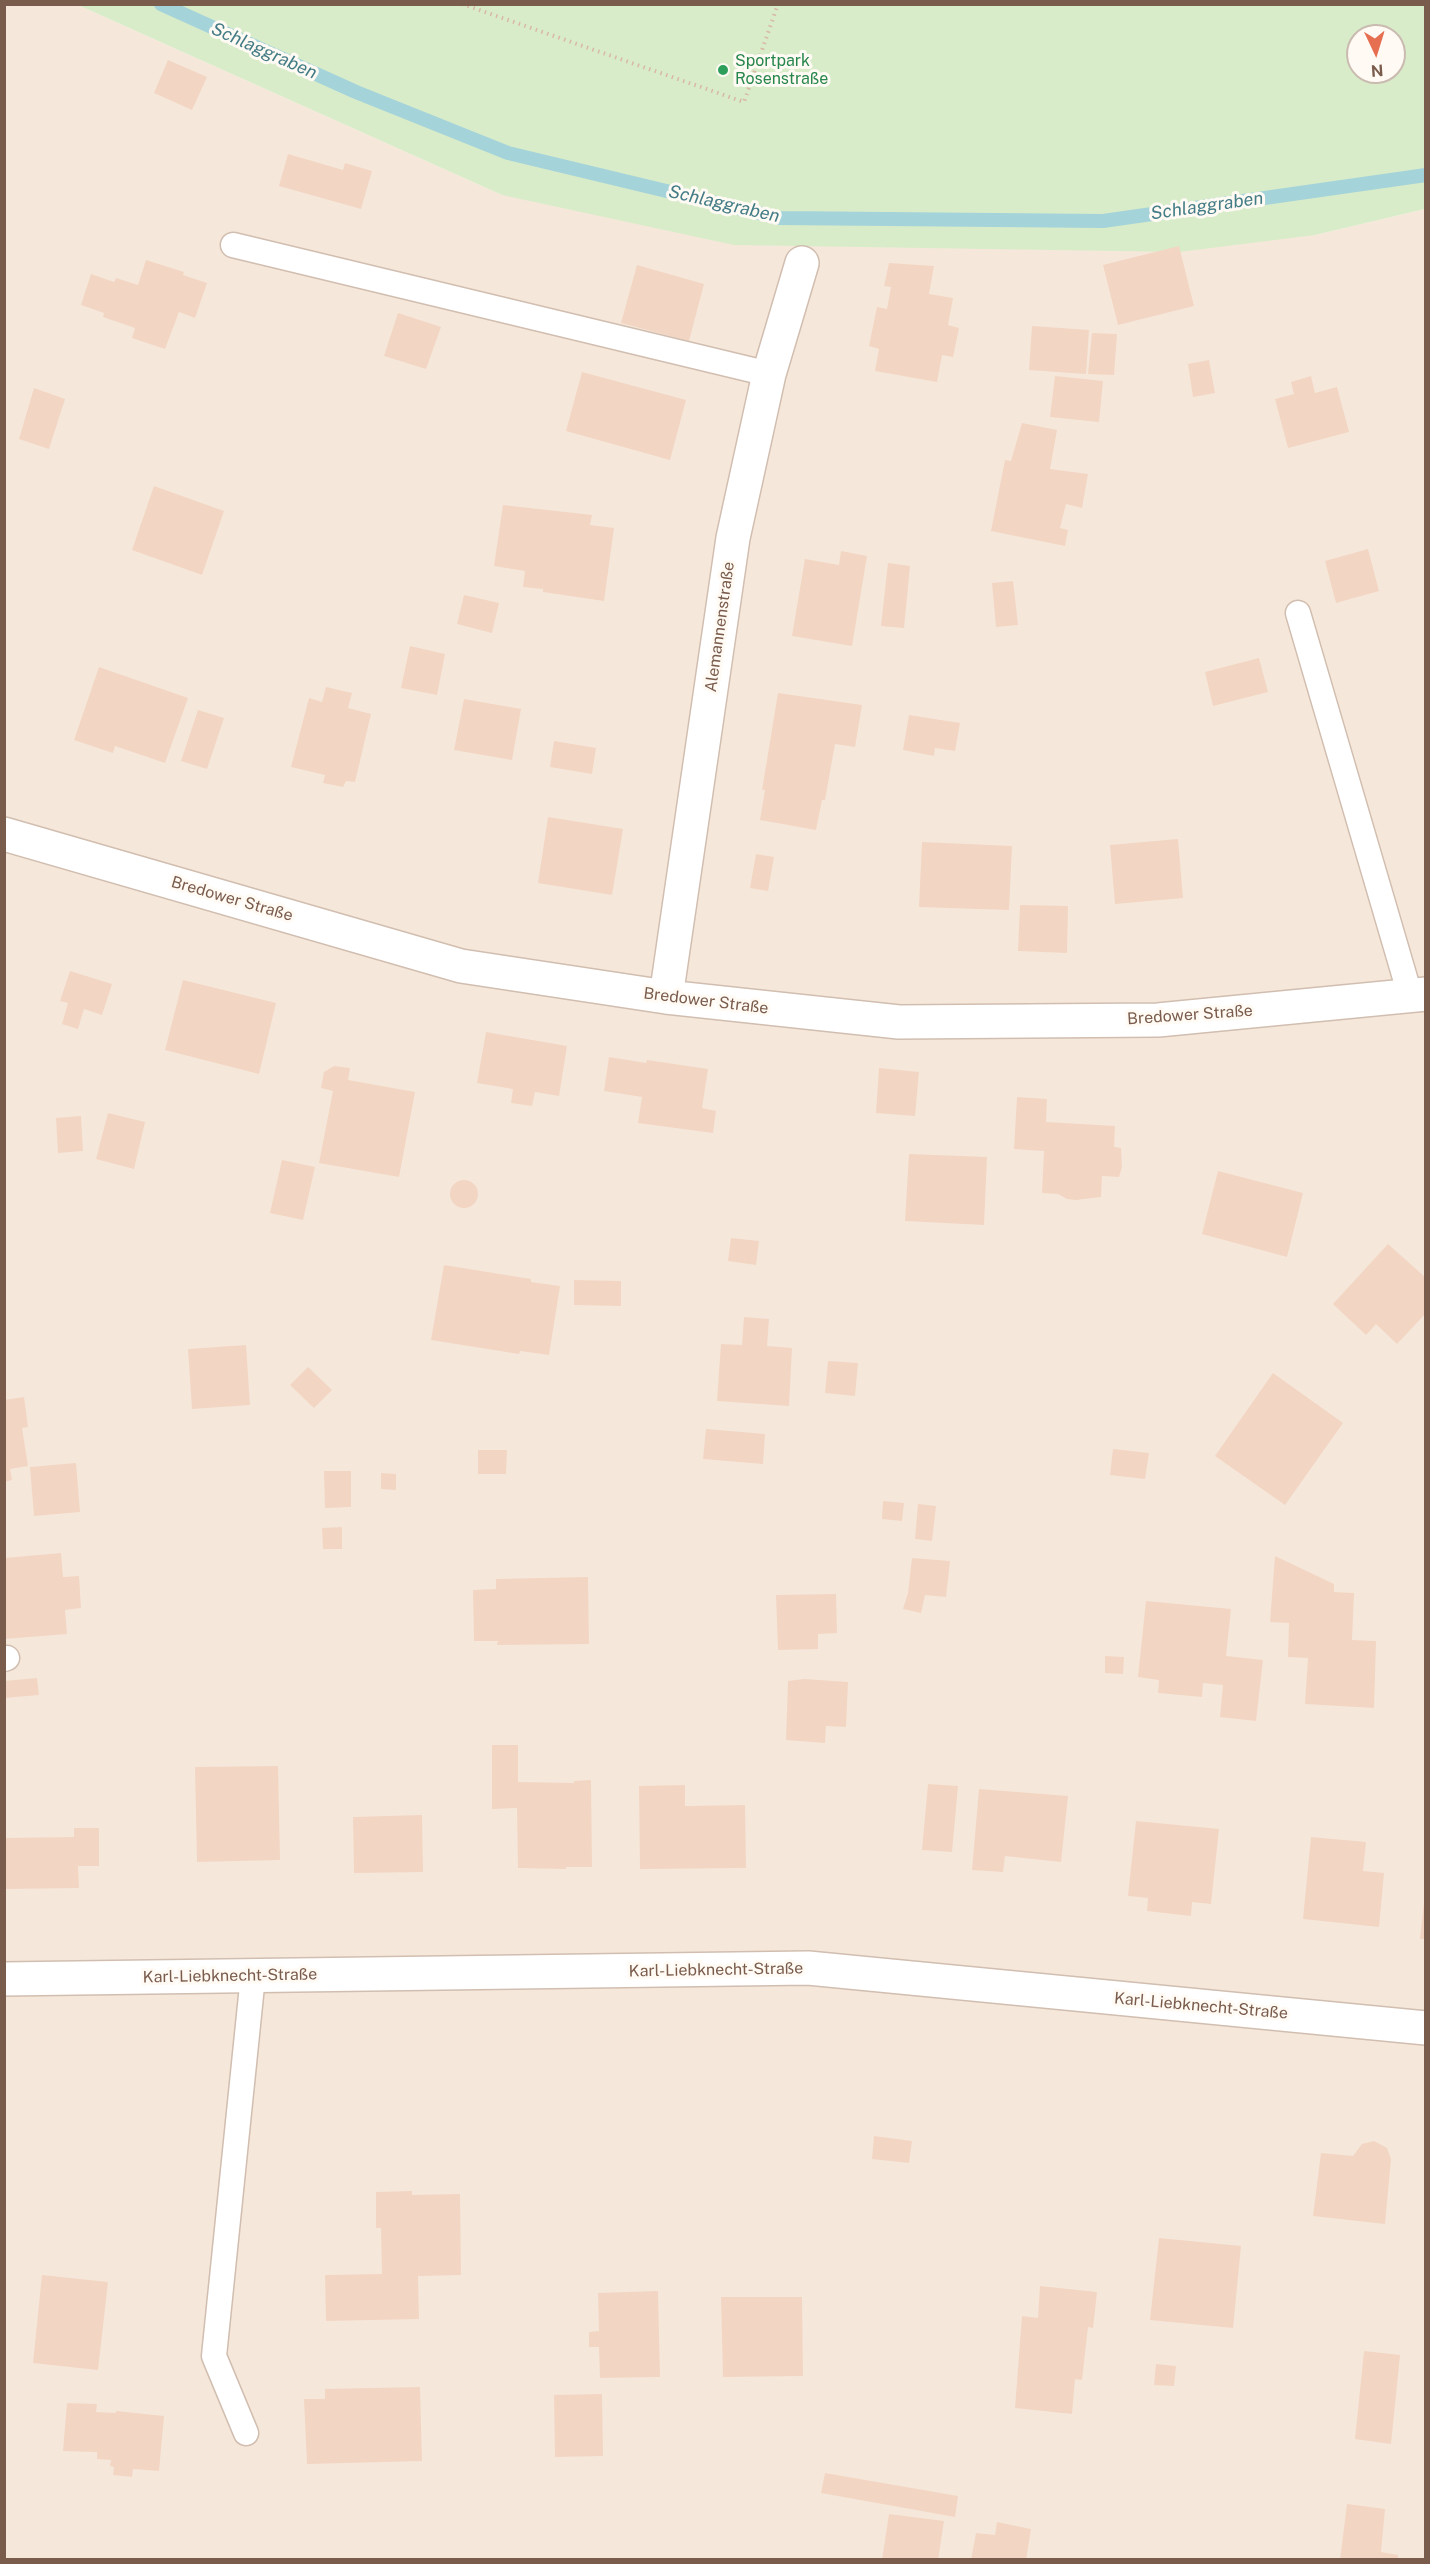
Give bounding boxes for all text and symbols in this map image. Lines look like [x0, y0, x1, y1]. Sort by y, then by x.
water label: Schlaggraben [208, 18, 320, 84]
north arrow [1346, 24, 1406, 84]
place label: Sportpark Rosenstraße [735, 51, 828, 89]
text: N [1370, 61, 1384, 80]
marker: Sportpark Rosenstraße [716, 63, 730, 77]
water label: Schlaggraben [666, 181, 782, 227]
water label: Schlaggraben [1149, 187, 1265, 225]
street label: Alemannenstraße [701, 560, 739, 694]
street label: Bredower Straße [169, 872, 295, 926]
street label: Bredower Straße [642, 984, 770, 1018]
street label: Bredower Straße [1127, 1001, 1253, 1029]
street label: Karl-Liebknecht-Straße [629, 1959, 803, 1981]
street label: Karl-Liebknecht-Straße [143, 1965, 317, 1987]
street label: Karl-Liebknecht-Straße [1113, 1989, 1289, 2023]

